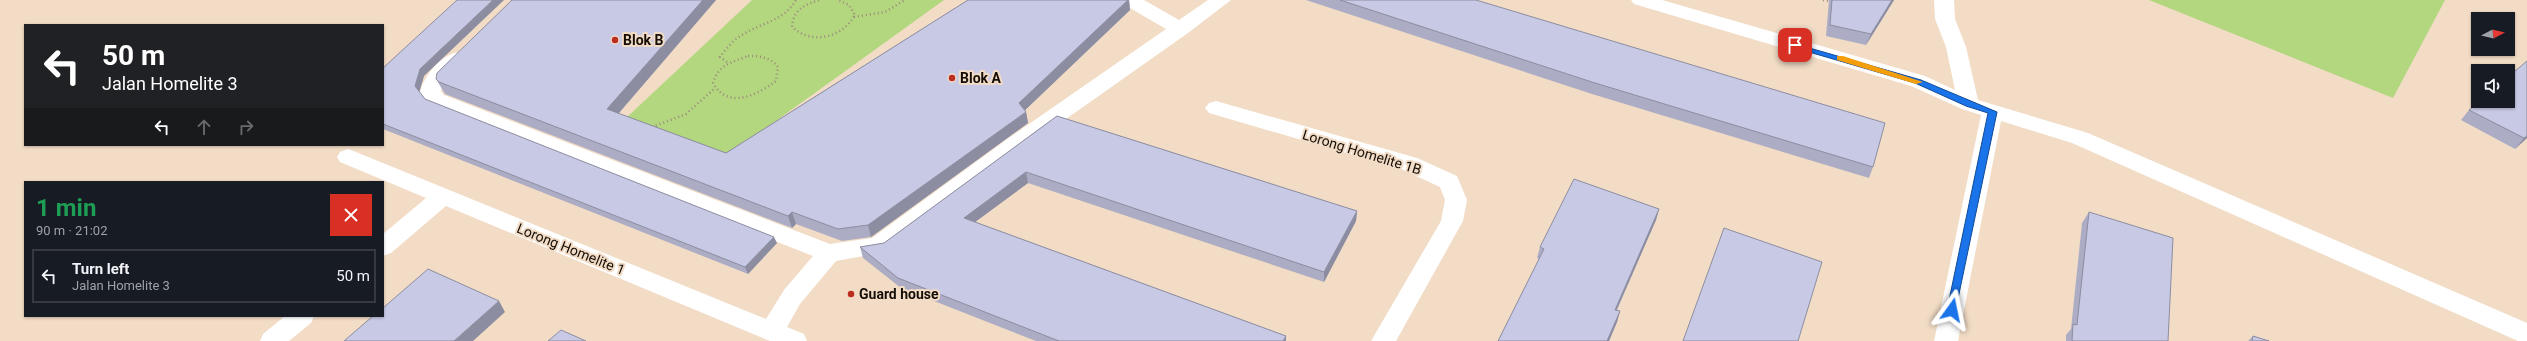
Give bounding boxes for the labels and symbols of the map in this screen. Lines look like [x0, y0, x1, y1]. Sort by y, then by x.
north arrow [2471, 12, 2515, 56]
pin [1778, 28, 1812, 62]
place label: Blok B [623, 32, 664, 48]
marker: Blok B [610, 35, 620, 45]
place label: Blok A [960, 70, 1002, 86]
marker: Blok A [947, 73, 957, 83]
street label: Lorong Homelite 1B [1300, 126, 1424, 178]
street label: Lorong Homelite 1 [515, 220, 627, 278]
place label: Guard house [859, 286, 939, 302]
marker: Guard house [846, 289, 856, 299]
position arrow [1931, 289, 1973, 331]

